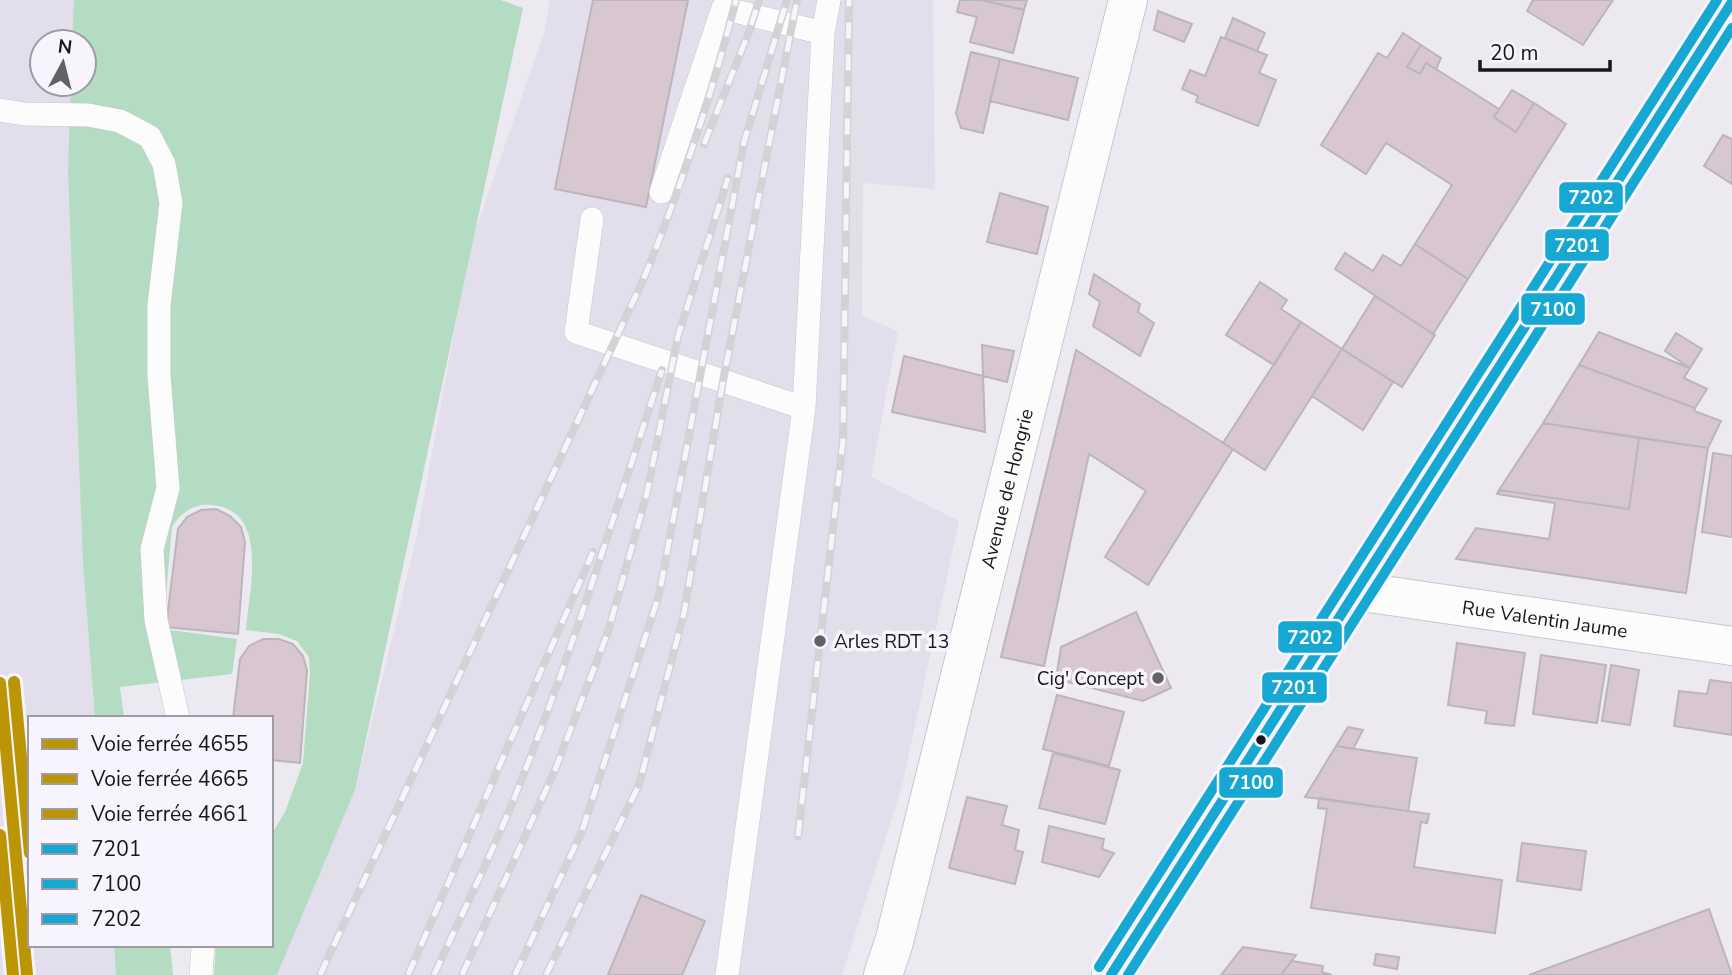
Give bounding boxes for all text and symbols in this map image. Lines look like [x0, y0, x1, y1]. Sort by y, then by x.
north arrow [28, 28, 98, 98]
scale bar [1480, 28, 1610, 72]
text: N [56, 33, 74, 61]
text: 20 m [1490, 39, 1539, 67]
line badge: 7202 [1558, 181, 1624, 214]
text: 7202 [1568, 185, 1614, 211]
line badge: 7201 [1544, 228, 1610, 262]
text: 7201 [1554, 233, 1600, 259]
line badge: 7100 [1520, 292, 1586, 326]
text: 7100 [1530, 297, 1576, 323]
street label: Avenue de Hongrie [975, 406, 1040, 572]
street label: Rue Valentin Jaume [1460, 595, 1629, 645]
line badge: 7202 [1277, 620, 1343, 654]
text: 7202 [1287, 625, 1333, 651]
place label: Arles RDT 13 [834, 629, 949, 655]
marker: Arles RDT 13 [812, 633, 828, 649]
place label: Cig' Concept [1037, 666, 1144, 692]
marker: Cig' Concept [1150, 670, 1166, 686]
line badge: 7201 [1261, 671, 1328, 704]
text: 7201 [1271, 675, 1317, 701]
legend [28, 716, 273, 947]
text: Voie ferrée 4655 [90, 730, 248, 758]
unlabelled marker [1254, 733, 1268, 747]
text: Voie ferrée 4665 [90, 765, 248, 793]
line badge: 7100 [1218, 766, 1284, 799]
text: 7100 [1228, 770, 1274, 796]
text: Voie ferrée 4661 [90, 800, 248, 828]
text: 7201 [91, 835, 141, 863]
text: 7100 [91, 870, 141, 898]
text: 7202 [91, 905, 141, 933]

